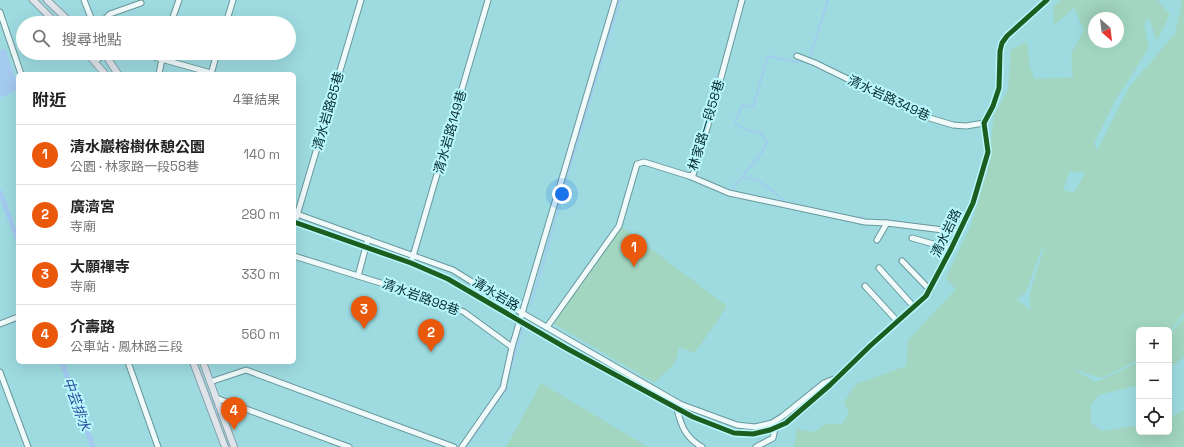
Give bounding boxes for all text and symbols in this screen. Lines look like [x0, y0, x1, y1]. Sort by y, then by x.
north arrow [1088, 12, 1124, 48]
search box [16, 16, 296, 60]
icon: search [30, 27, 52, 49]
text: 搜尋地點 [62, 30, 122, 49]
street label: 清水岩路85巷 [309, 70, 347, 152]
street label: 清水岩路349巷 [845, 72, 933, 124]
street label: 林家路一段58巷 [684, 78, 728, 172]
street label: 清水岩路149巷 [430, 88, 470, 176]
text: 附近 [32, 89, 66, 111]
text: 4筆結果 [233, 91, 280, 108]
text: 清水巖榕樹休憩公園 [70, 137, 205, 156]
text: 1 [42, 146, 48, 163]
text: 140 m [244, 146, 280, 163]
text: 公園 · 林家路一段58巷 [70, 158, 199, 175]
your location [552, 184, 572, 204]
text: 廣濟宮 [70, 197, 115, 216]
text: 2 [41, 206, 49, 223]
text: 290 m [241, 206, 280, 223]
street label: 清水岩路 [927, 206, 965, 260]
text: 寺廟 [70, 218, 96, 235]
pin: 1 [621, 234, 647, 267]
text: 大願禪寺 [70, 257, 130, 276]
text: 3 [41, 266, 49, 283]
text: 330 m [241, 266, 280, 283]
street label: 清水岩路 [469, 273, 523, 315]
street label: 清水岩路98巷 [380, 275, 462, 319]
text: 寺廟 [70, 278, 96, 295]
pin: 3 [351, 296, 377, 329]
text: 介壽路 [70, 317, 115, 336]
pin: 2 [418, 319, 444, 352]
text: 4 [41, 326, 49, 343]
text: 560 m [241, 326, 280, 343]
map controls [1136, 327, 1172, 435]
button: + [1136, 327, 1172, 363]
text: 公車站 · 鳳林路三段 [70, 338, 183, 355]
button: − [1136, 363, 1172, 399]
water label: 中芸排水 [59, 375, 95, 434]
pin: 4 [221, 397, 247, 430]
button: locate [1136, 399, 1172, 435]

